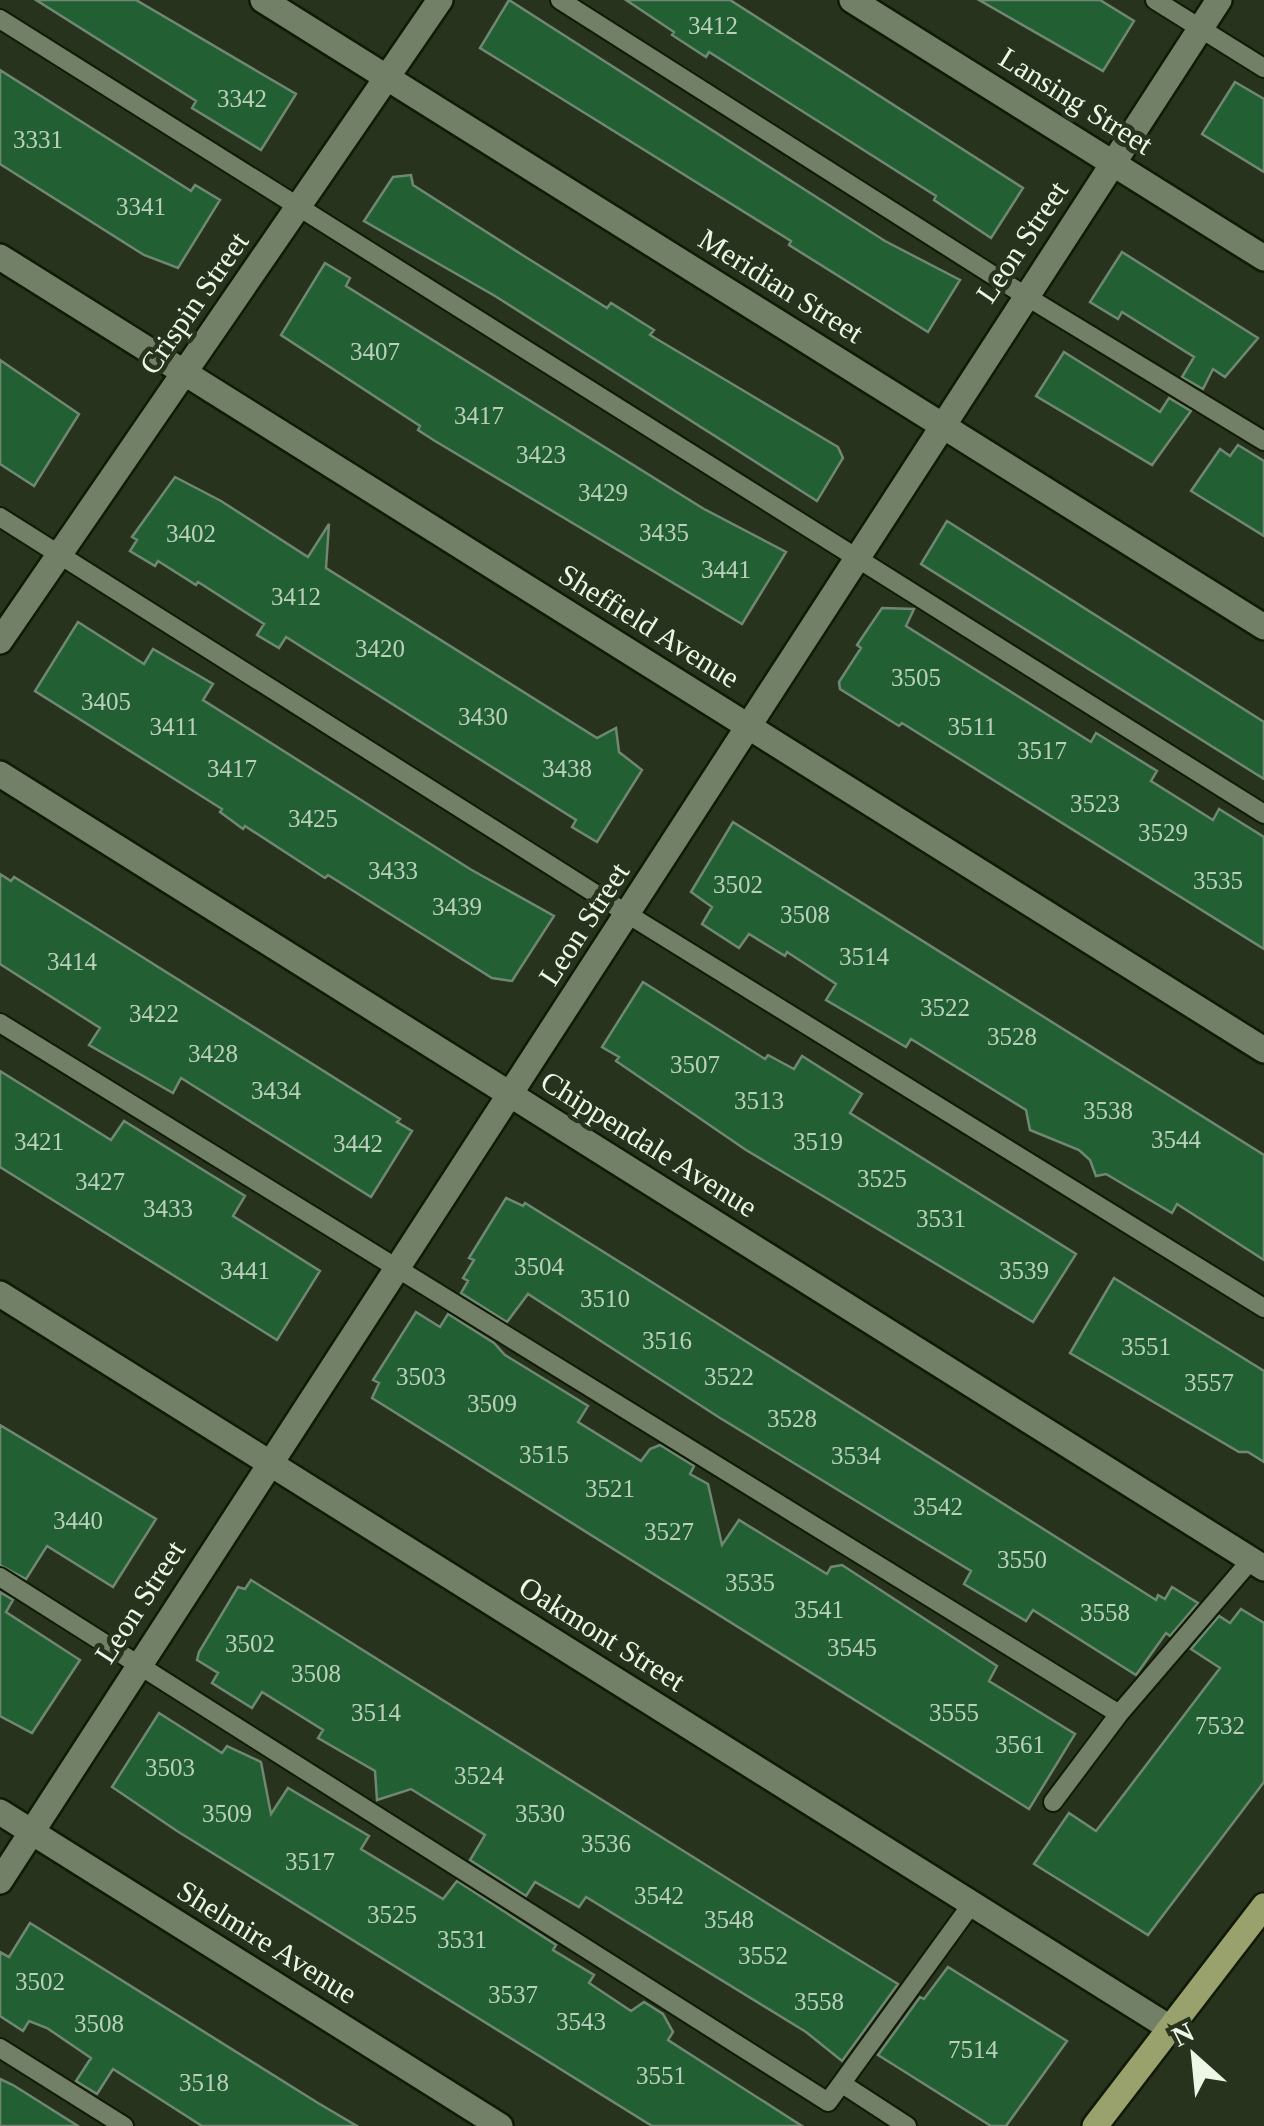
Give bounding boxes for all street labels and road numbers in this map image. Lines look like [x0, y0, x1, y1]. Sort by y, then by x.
street label: Lansing Street [994, 40, 1159, 161]
street label: Leon Street [969, 174, 1075, 309]
street label: Meridian Street [693, 222, 870, 350]
street label: Crispin Street [133, 225, 255, 380]
street label: Sheffield Avenue [553, 557, 746, 694]
street label: Leon Street [532, 856, 636, 991]
street label: Chippendale Avenue [535, 1064, 763, 1223]
street label: Leon Street [88, 1534, 192, 1669]
street label: Oakmont Street [513, 1569, 692, 1698]
street label: Shelmire Avenue [171, 1873, 363, 2010]

